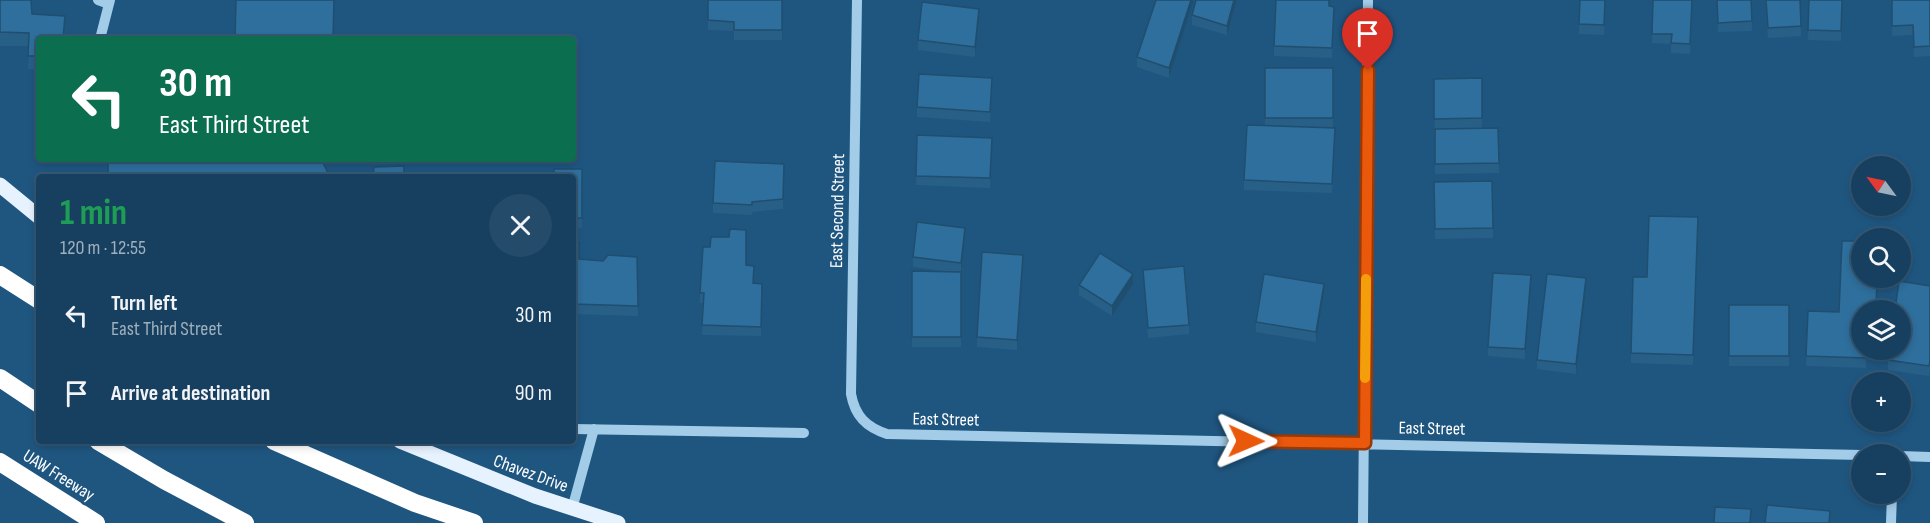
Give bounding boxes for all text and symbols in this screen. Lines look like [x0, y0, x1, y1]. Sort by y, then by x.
pin [1342, 8, 1393, 70]
icon: arrive [1351, 17, 1384, 50]
text: 30 m [159, 58, 232, 109]
icon: left [60, 60, 138, 138]
text: East Third Street [159, 109, 309, 141]
street label: East Second Street [826, 153, 849, 268]
north arrow [1851, 156, 1911, 216]
map controls [1851, 156, 1911, 504]
text: 1 min [60, 192, 127, 235]
button: close [489, 194, 552, 257]
button: search [1851, 228, 1911, 288]
text: 120 m · 12:55 [60, 236, 146, 260]
text: Turn left [111, 290, 177, 317]
icon: left [60, 299, 93, 332]
button: layers [1851, 300, 1911, 360]
text: 30 m [515, 302, 552, 329]
text: East Third Street [111, 317, 222, 341]
button: + [1851, 372, 1911, 432]
icon: arrive [60, 377, 93, 410]
text: Arrive at destination [111, 380, 270, 407]
text: 90 m [515, 380, 552, 407]
street label: East Street [912, 408, 980, 431]
position arrow [1214, 409, 1278, 473]
street label: East Street [1398, 417, 1466, 440]
button: − [1851, 444, 1911, 504]
street label: UAW Freeway [19, 445, 98, 506]
street label: Chavez Drive [491, 450, 571, 497]

